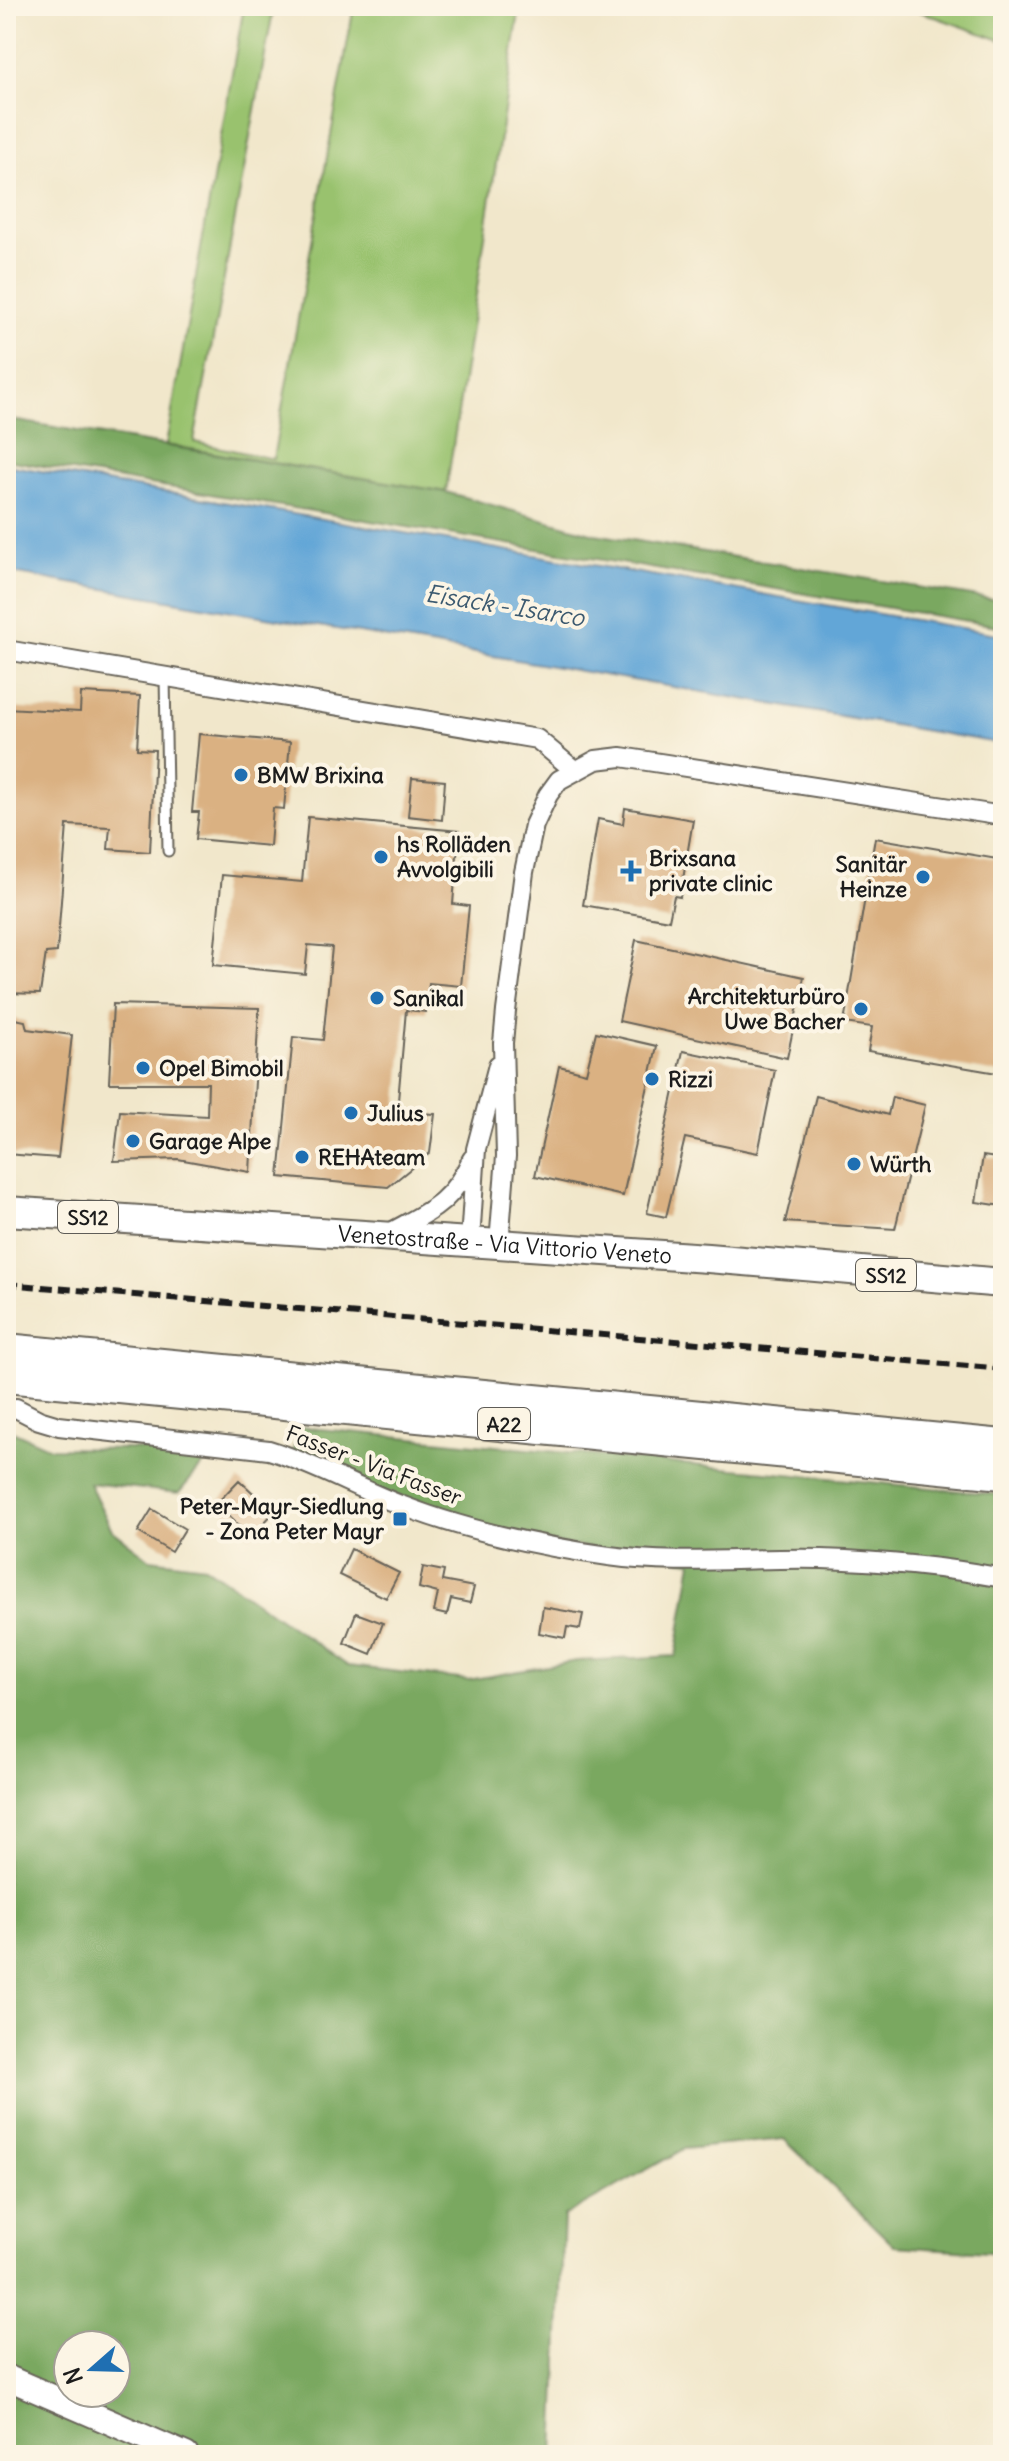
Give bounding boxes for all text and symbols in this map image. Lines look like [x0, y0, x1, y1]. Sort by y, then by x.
water label: Eisack - Isarco [423, 578, 588, 633]
place label: BMW Brixina [257, 761, 384, 789]
marker: BMW Brixina [232, 766, 250, 784]
place label: hs Rolläden Avvolgibili [397, 830, 511, 883]
place label: Brixsana private clinic [649, 844, 773, 897]
marker: hs Rolläden Avvolgibili [372, 848, 390, 866]
place label: Sanitär Heinze [836, 850, 908, 903]
marker: Brixsana private clinic [620, 860, 642, 882]
marker: Sanitär Heinze [914, 868, 932, 886]
place label: Architekturbüro Uwe Bacher [688, 982, 846, 1035]
place label: Sanikal [393, 984, 464, 1012]
marker: Sanikal [368, 989, 386, 1007]
marker: Architekturbüro Uwe Bacher [852, 1000, 870, 1018]
place label: Opel Bimobil [159, 1054, 284, 1082]
marker: Opel Bimobil [134, 1059, 152, 1077]
place label: Rizzi [668, 1065, 713, 1093]
marker: Rizzi [643, 1070, 661, 1088]
place label: Julius [367, 1099, 424, 1127]
marker: Julius [342, 1104, 360, 1122]
place label: Garage Alpe [149, 1127, 272, 1155]
marker: Garage Alpe [124, 1132, 142, 1150]
place label: REHAteam [318, 1143, 425, 1171]
marker: REHAteam [293, 1148, 311, 1166]
place label: Würth [870, 1150, 932, 1178]
marker: Würth [845, 1155, 863, 1173]
road number: SS12 [58, 1201, 118, 1233]
street label: Venetostraße - Via Vittorio Veneto [337, 1219, 673, 1270]
road number: SS12 [856, 1259, 916, 1291]
road number: A22 [478, 1408, 530, 1440]
street label: Fasser - Via Fasser [282, 1419, 466, 1511]
place label: Peter-Mayr-Siedlung - Zona Peter Mayr [180, 1492, 385, 1545]
marker: Peter-Mayr-Siedlung - Zona Peter Mayr [391, 1510, 409, 1528]
north arrow [52, 2329, 132, 2409]
text: N [57, 2364, 89, 2388]

